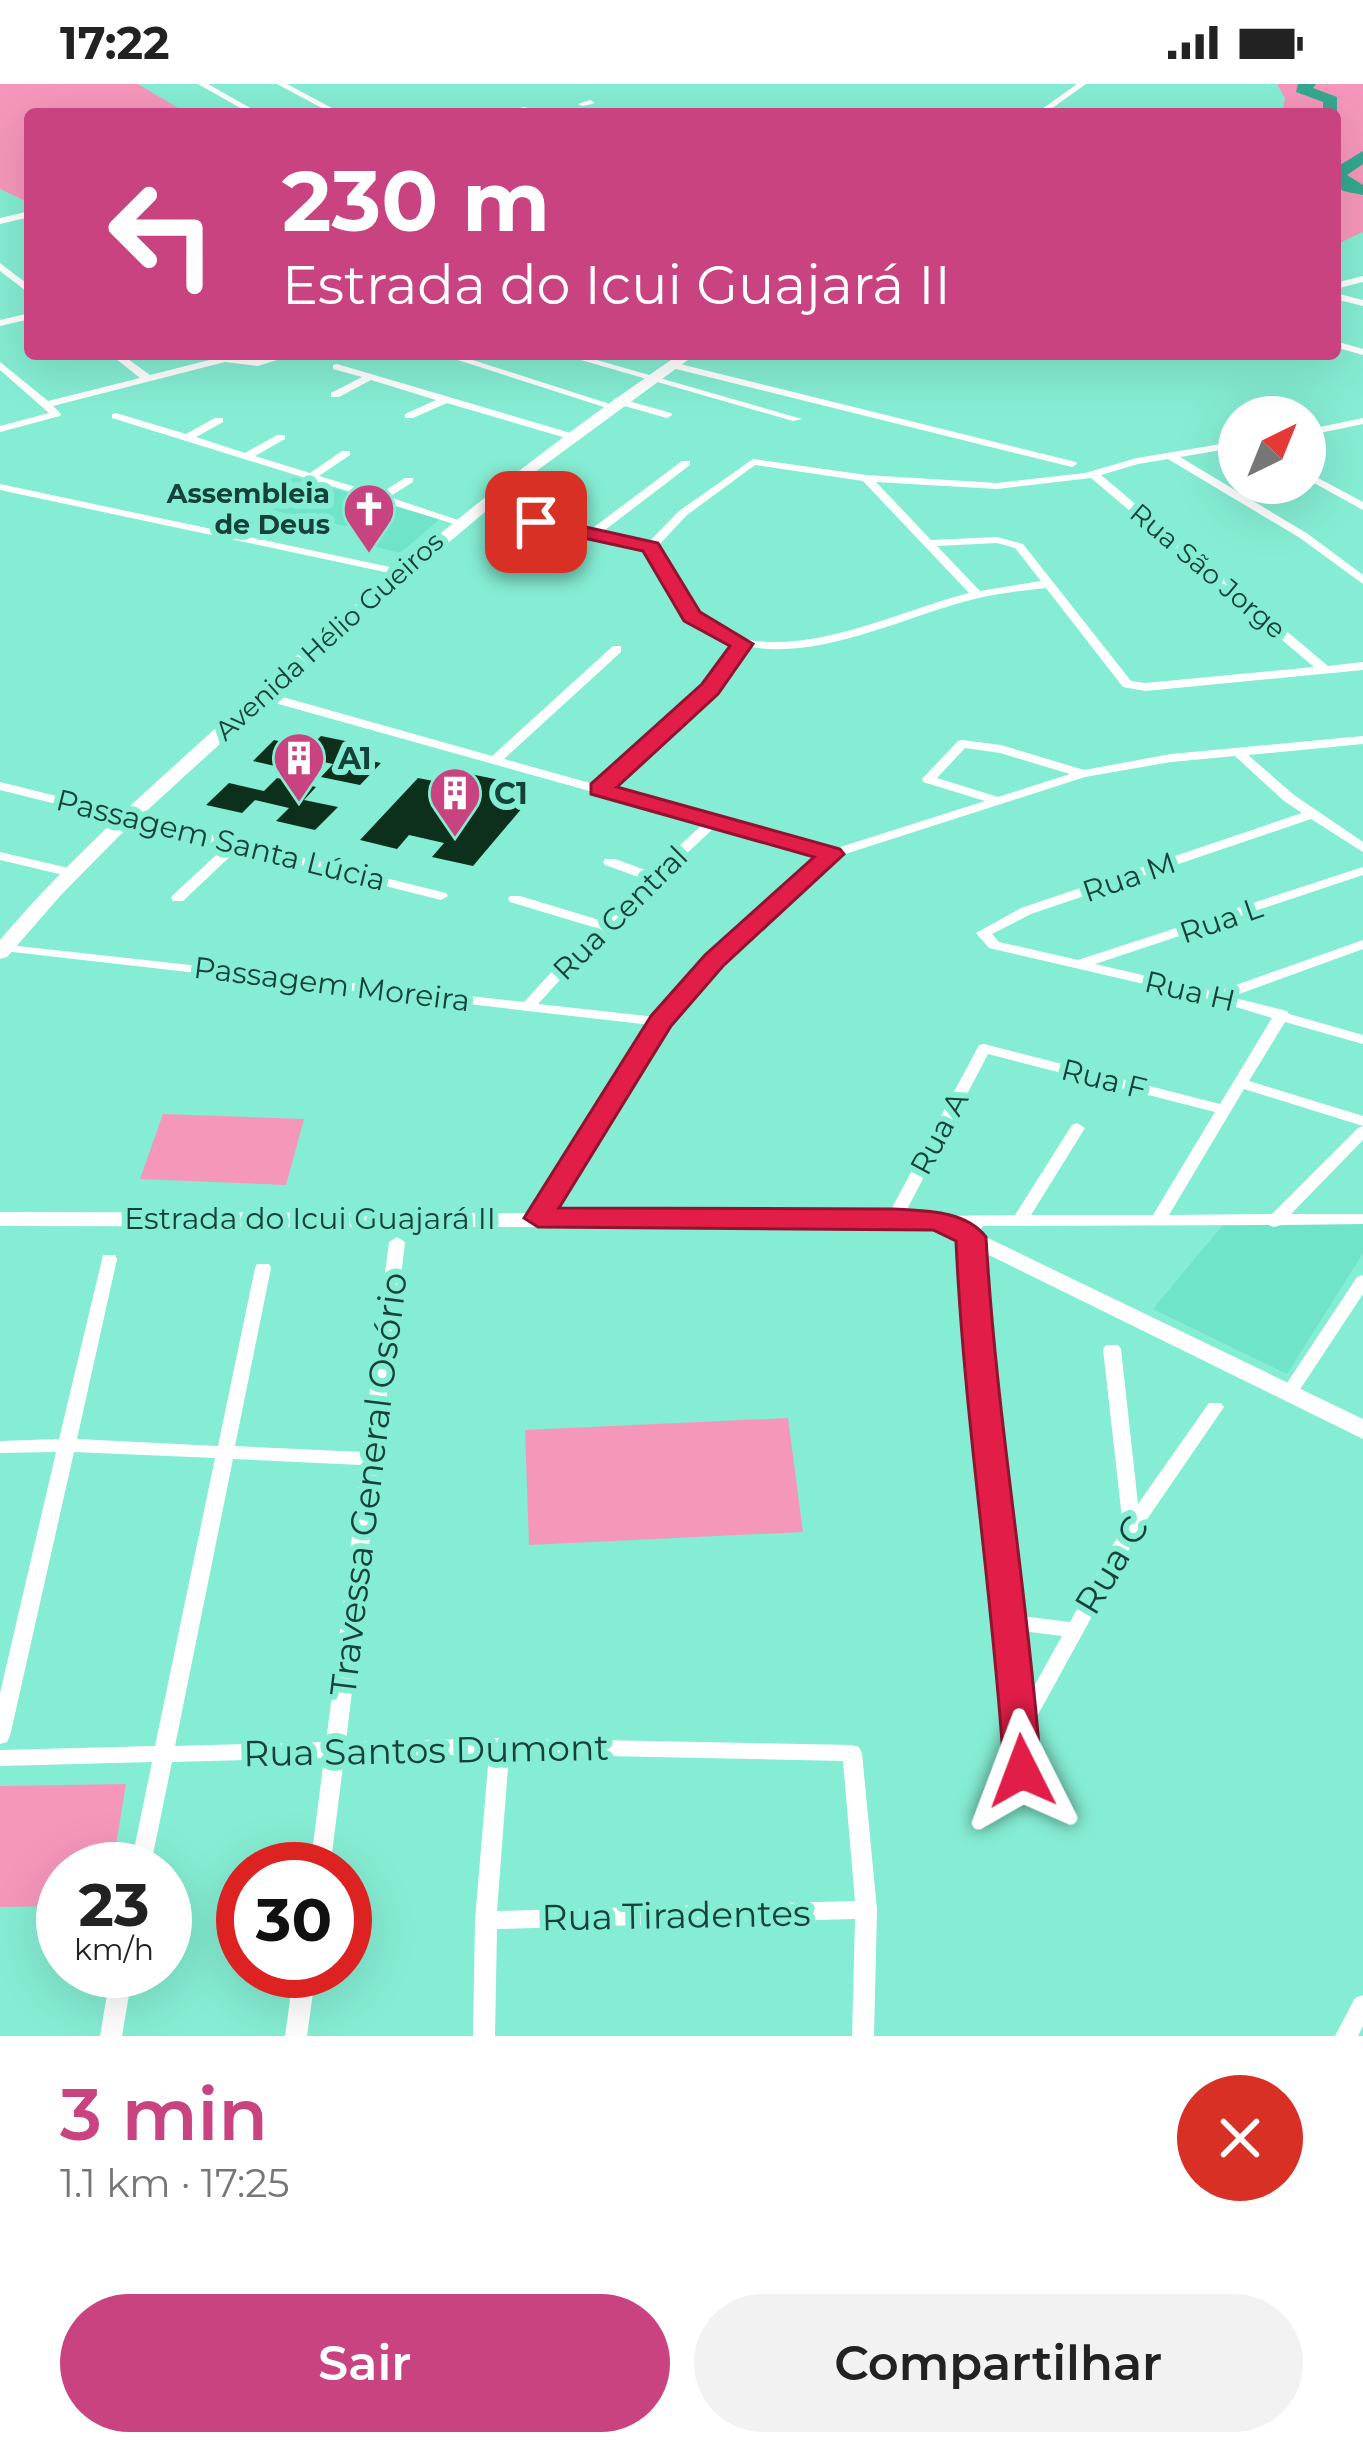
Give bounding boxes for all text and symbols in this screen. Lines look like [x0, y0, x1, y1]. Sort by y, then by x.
text: 17:22 [60, 15, 170, 70]
text: 230 m [282, 150, 550, 252]
icon: left [84, 156, 240, 312]
text: Estrada do Icui Guajará II [282, 252, 951, 318]
north arrow [1218, 396, 1326, 504]
map controls [1218, 396, 1326, 504]
pin [485, 471, 587, 573]
place label: Assembleia de Deus [166, 477, 330, 541]
church icon: Assembleia de Deus [341, 481, 397, 555]
icon: arrive [503, 489, 569, 555]
street label: Rua São Jorge [1123, 496, 1293, 646]
street label: Avenida Hélio Gueiros [208, 525, 450, 747]
building icon: A1 [271, 730, 327, 804]
place label: A1 [337, 740, 371, 777]
building icon: C1 [427, 765, 483, 839]
place label: C1 [494, 775, 528, 812]
street label: Passagem Santa Lúcia [53, 781, 389, 899]
street label: Rua Central [545, 838, 695, 988]
street label: Rua M [1078, 844, 1180, 910]
street label: Rua L [1175, 889, 1268, 951]
street label: Passagem Moreira [192, 949, 472, 1019]
street label: Rua H [1141, 963, 1239, 1019]
street label: Rua F [1058, 1051, 1150, 1107]
street label: Rua A [902, 1085, 976, 1181]
street label: Estrada do Icui Guajará II [124, 1200, 496, 1237]
street label: Travessa General Osório [320, 1270, 416, 1698]
street label: Rua C [1065, 1508, 1157, 1622]
position arrow [959, 1708, 1085, 1834]
street label: Rua Santos Dumont [243, 1725, 609, 1775]
speed limit sign: 30 [216, 1842, 372, 1998]
text: 23 [79, 1868, 149, 1941]
street label: Rua Tiradentes [541, 1891, 811, 1939]
text: km/h [74, 1931, 154, 1968]
text: 3 min [60, 2070, 268, 2158]
button: close [1177, 2075, 1303, 2201]
text: 1.1 km · 17:25 [60, 2159, 290, 2207]
button: Sair [60, 2294, 670, 2432]
button: Compartilhar [694, 2294, 1303, 2432]

